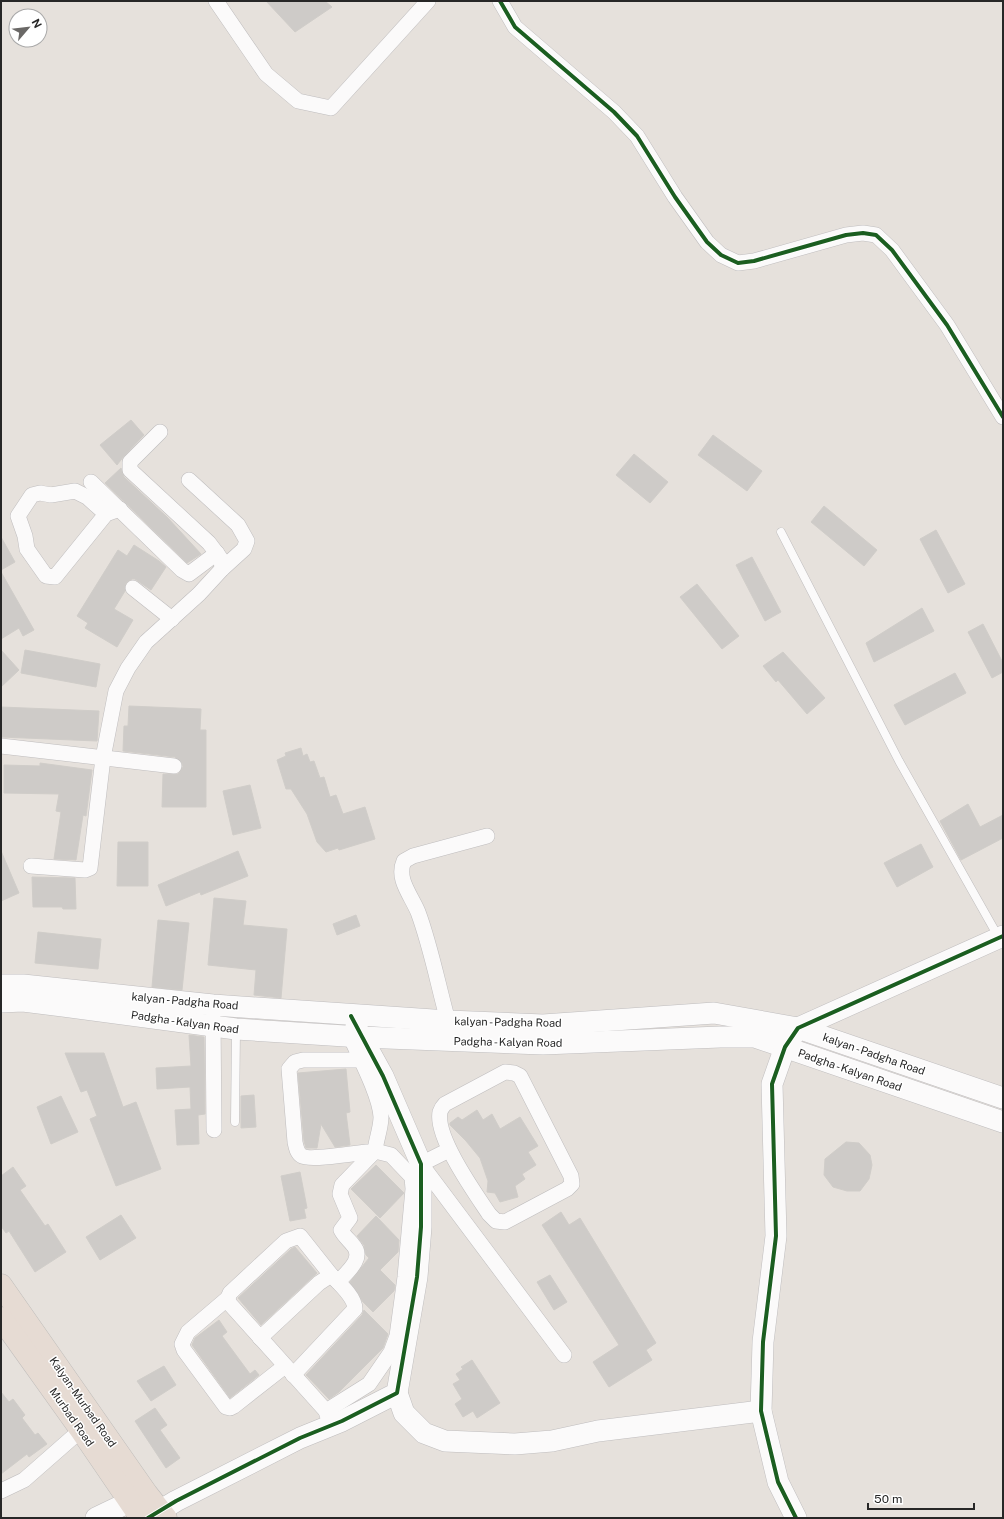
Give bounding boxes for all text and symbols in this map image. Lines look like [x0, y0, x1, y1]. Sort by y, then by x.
north arrow [8, 8, 48, 48]
text: N [30, 17, 44, 30]
street label: kalyan - Padgha Road [131, 990, 239, 1012]
street label: Padgha - Kalyan Road [130, 1008, 240, 1036]
street label: kalyan - Padgha Road [454, 1015, 562, 1029]
street label: kalyan - Padgha Road [821, 1031, 927, 1077]
street label: Padgha - Kalyan Road [454, 1035, 562, 1049]
street label: Padgha - Kalyan Road [797, 1047, 903, 1093]
street label: Kalyan-Murbad Road [47, 1354, 119, 1450]
street label: Murbad Road [47, 1385, 97, 1449]
scale bar [868, 1485, 974, 1511]
text: 50 m [874, 1492, 902, 1506]

